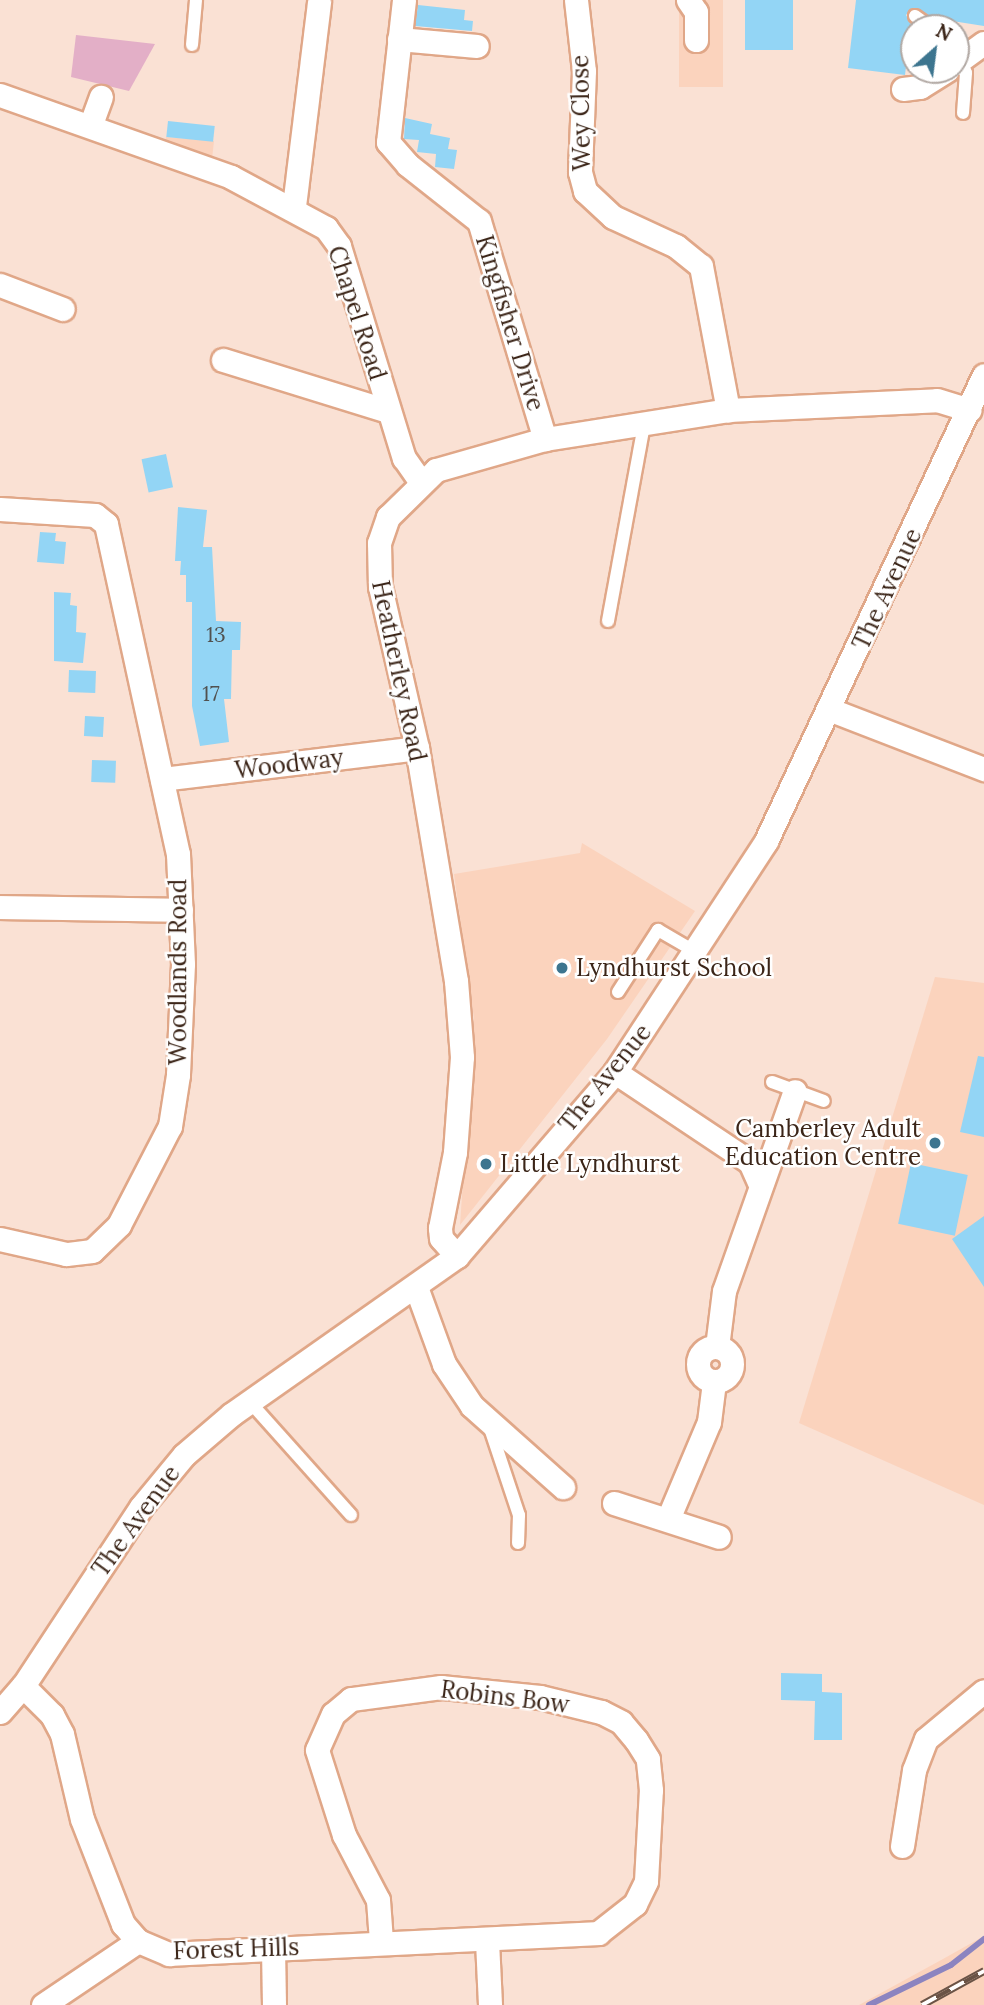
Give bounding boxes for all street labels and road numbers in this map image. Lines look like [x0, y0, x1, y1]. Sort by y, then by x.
street label: Wey Close [566, 55, 596, 171]
street label: Kingfisher Drive [470, 232, 550, 414]
street label: Chapel Road [322, 242, 392, 384]
street label: The Avenue [846, 524, 928, 654]
street label: Heatherley Road [366, 578, 432, 764]
street label: Woodway [233, 743, 345, 785]
street label: Woodlands Road [164, 879, 192, 1065]
street label: The Avenue [553, 1018, 657, 1138]
street label: The Avenue [86, 1460, 186, 1582]
street label: Robins Bow [439, 1675, 571, 1719]
street label: Forest Hills [172, 1932, 300, 1966]

